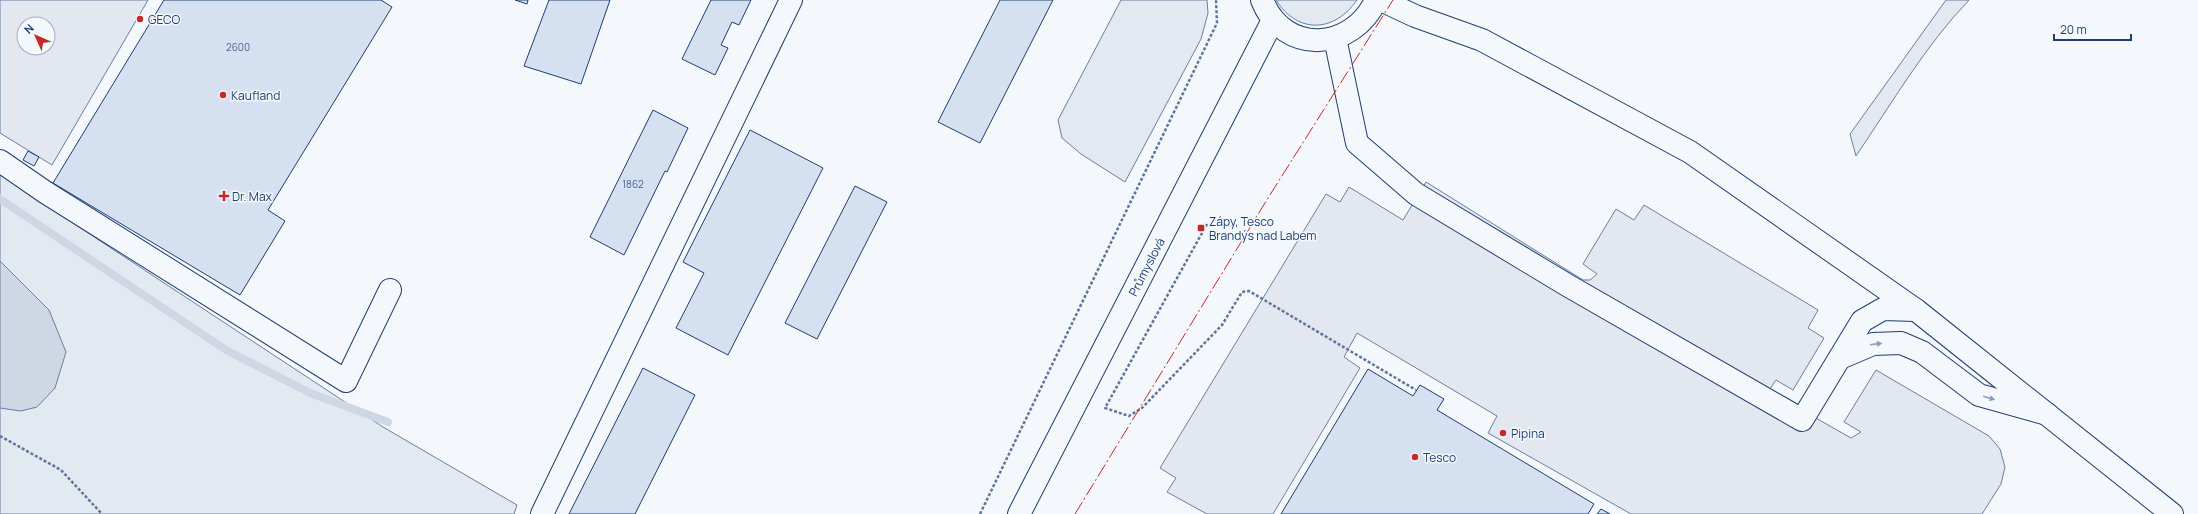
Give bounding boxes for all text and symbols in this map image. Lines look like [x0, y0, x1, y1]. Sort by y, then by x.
place label: GECO [148, 11, 181, 28]
marker: GECO [135, 14, 145, 24]
north arrow [16, 16, 56, 56]
scale bar [2054, 16, 2131, 42]
text: N [20, 20, 37, 37]
text: 20 m [2060, 21, 2087, 38]
house number: 2600 [226, 40, 250, 54]
place label: Kaufland [231, 87, 280, 104]
marker: Kaufland [218, 90, 228, 100]
house number: 1862 [622, 177, 644, 191]
place label: Dr. Max [232, 188, 273, 205]
marker: Dr. Max [219, 191, 229, 201]
place label: Zápy, Tesco Brandýs nad Labem [1209, 213, 1317, 244]
marker: Zápy, Tesco Brandýs nad Labem [1196, 223, 1206, 233]
street label: Průmyslová [1124, 235, 1168, 299]
one-way arrow [1870, 341, 1882, 347]
one-way arrow [1984, 395, 1996, 401]
place label: Pipina [1511, 425, 1545, 442]
marker: Pipina [1498, 428, 1508, 438]
place label: Tesco [1423, 449, 1456, 466]
marker: Tesco [1410, 452, 1420, 462]

